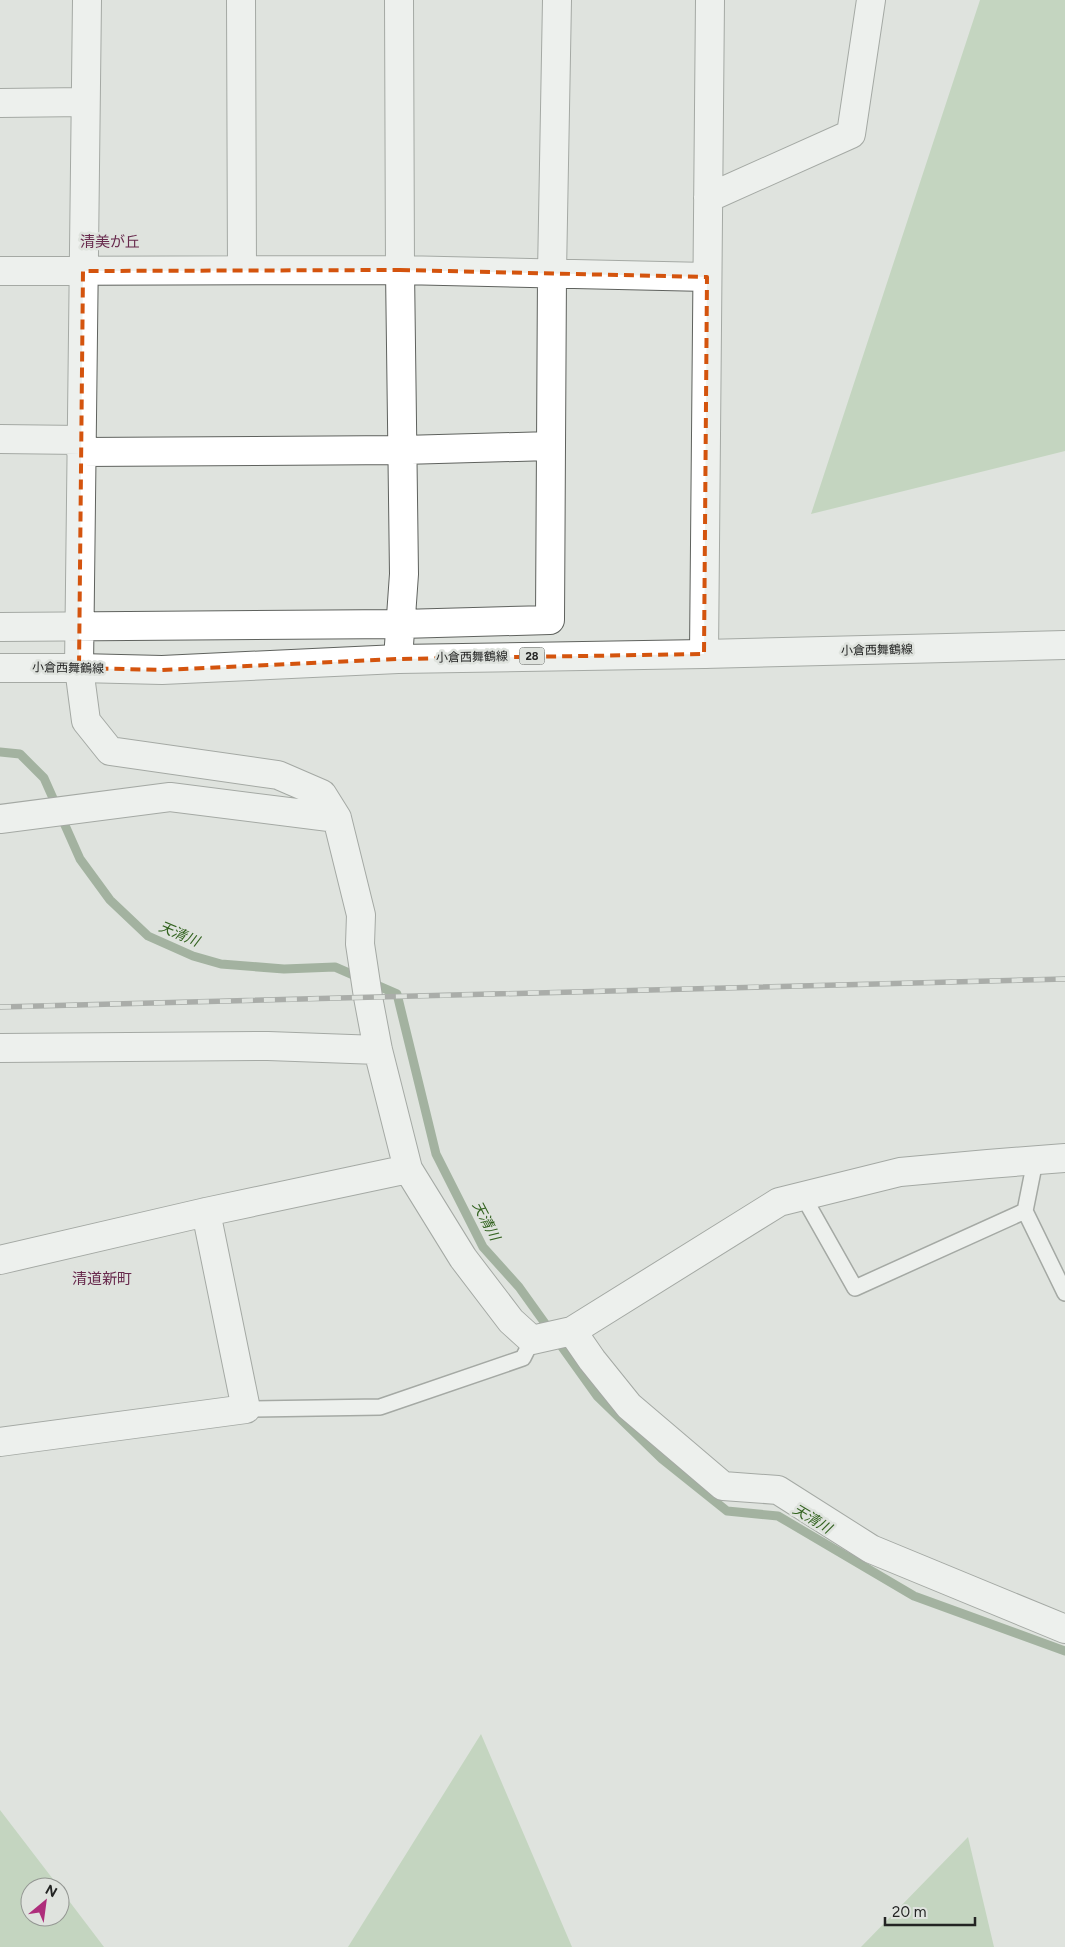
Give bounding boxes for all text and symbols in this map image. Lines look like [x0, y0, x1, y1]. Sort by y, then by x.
district label: 清美が丘 [80, 233, 140, 251]
street label: 小倉西舞鶴線 [841, 642, 913, 658]
road number: 28 [520, 648, 544, 664]
street label: 小倉西舞鶴線 [436, 649, 508, 665]
street label: 小倉西舞鶴線 [32, 660, 104, 676]
water label: 天清川 [156, 918, 203, 951]
water label: 天清川 [469, 1198, 504, 1245]
district label: 清道新町 [72, 1270, 132, 1288]
water label: 天清川 [790, 1501, 836, 1538]
north arrow [20, 1877, 70, 1927]
text: N [42, 1881, 60, 1901]
scale bar [885, 1894, 975, 1926]
text: 20 m [892, 1903, 926, 1921]

